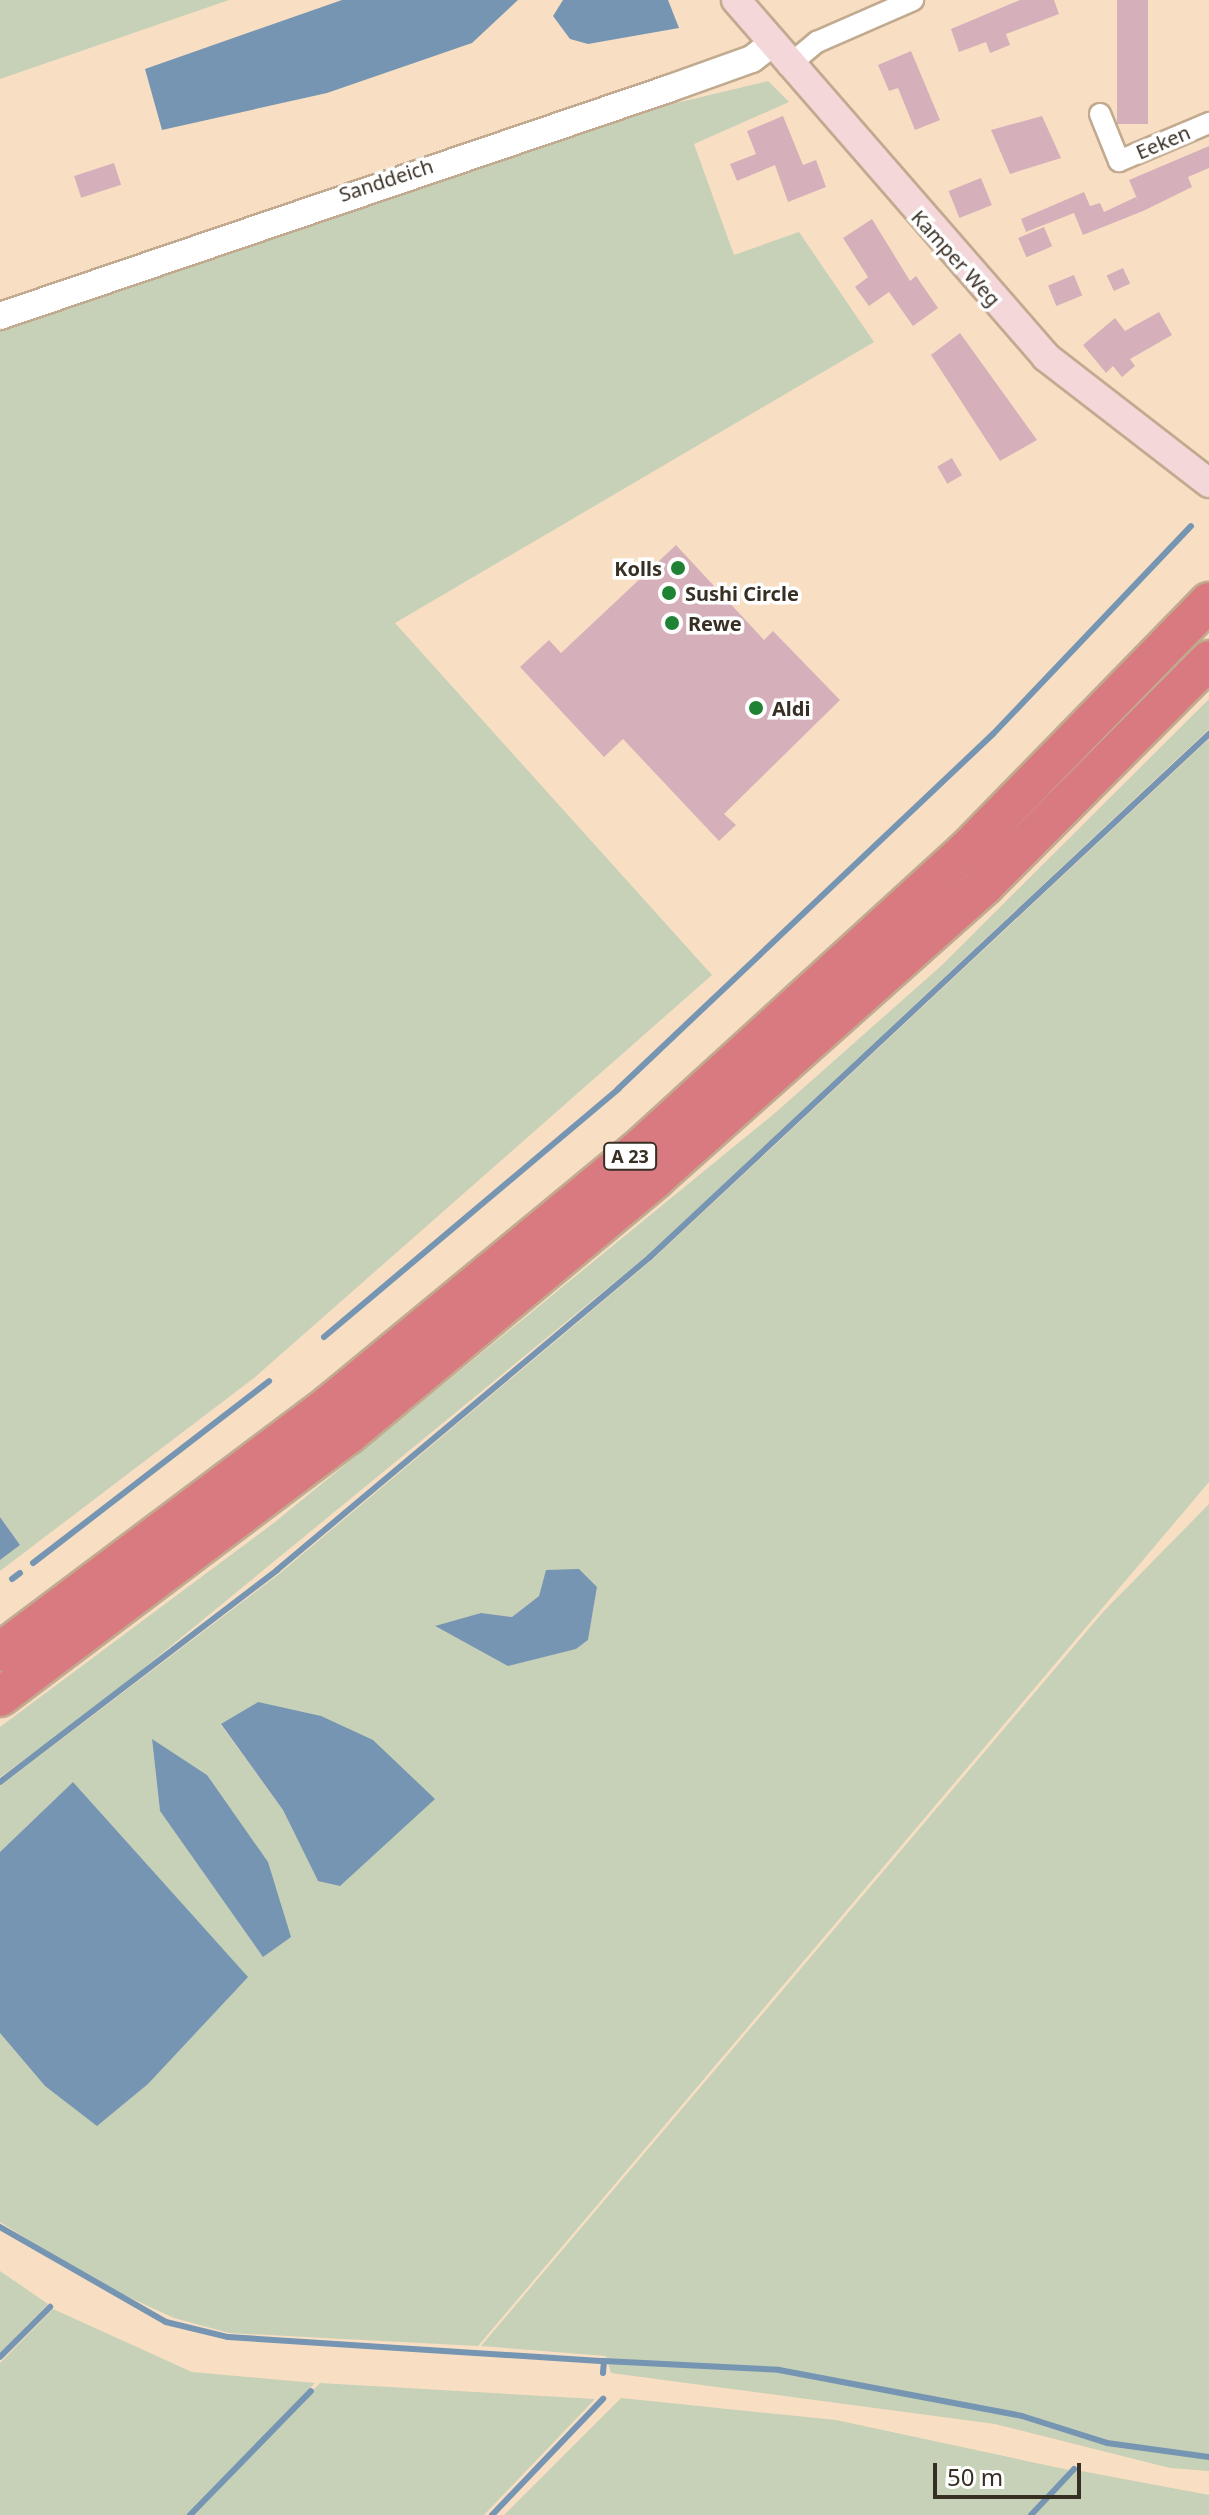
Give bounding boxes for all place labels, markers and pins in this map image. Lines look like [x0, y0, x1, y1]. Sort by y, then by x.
place label: Kolls [614, 556, 662, 580]
marker: Kolls [669, 559, 687, 577]
place label: Sushi Circle [685, 581, 799, 605]
marker: Sushi Circle [660, 584, 678, 602]
place label: Rewe [688, 611, 742, 635]
marker: Rewe [663, 614, 681, 632]
place label: Aldi [772, 696, 810, 720]
marker: Aldi [747, 699, 765, 717]

